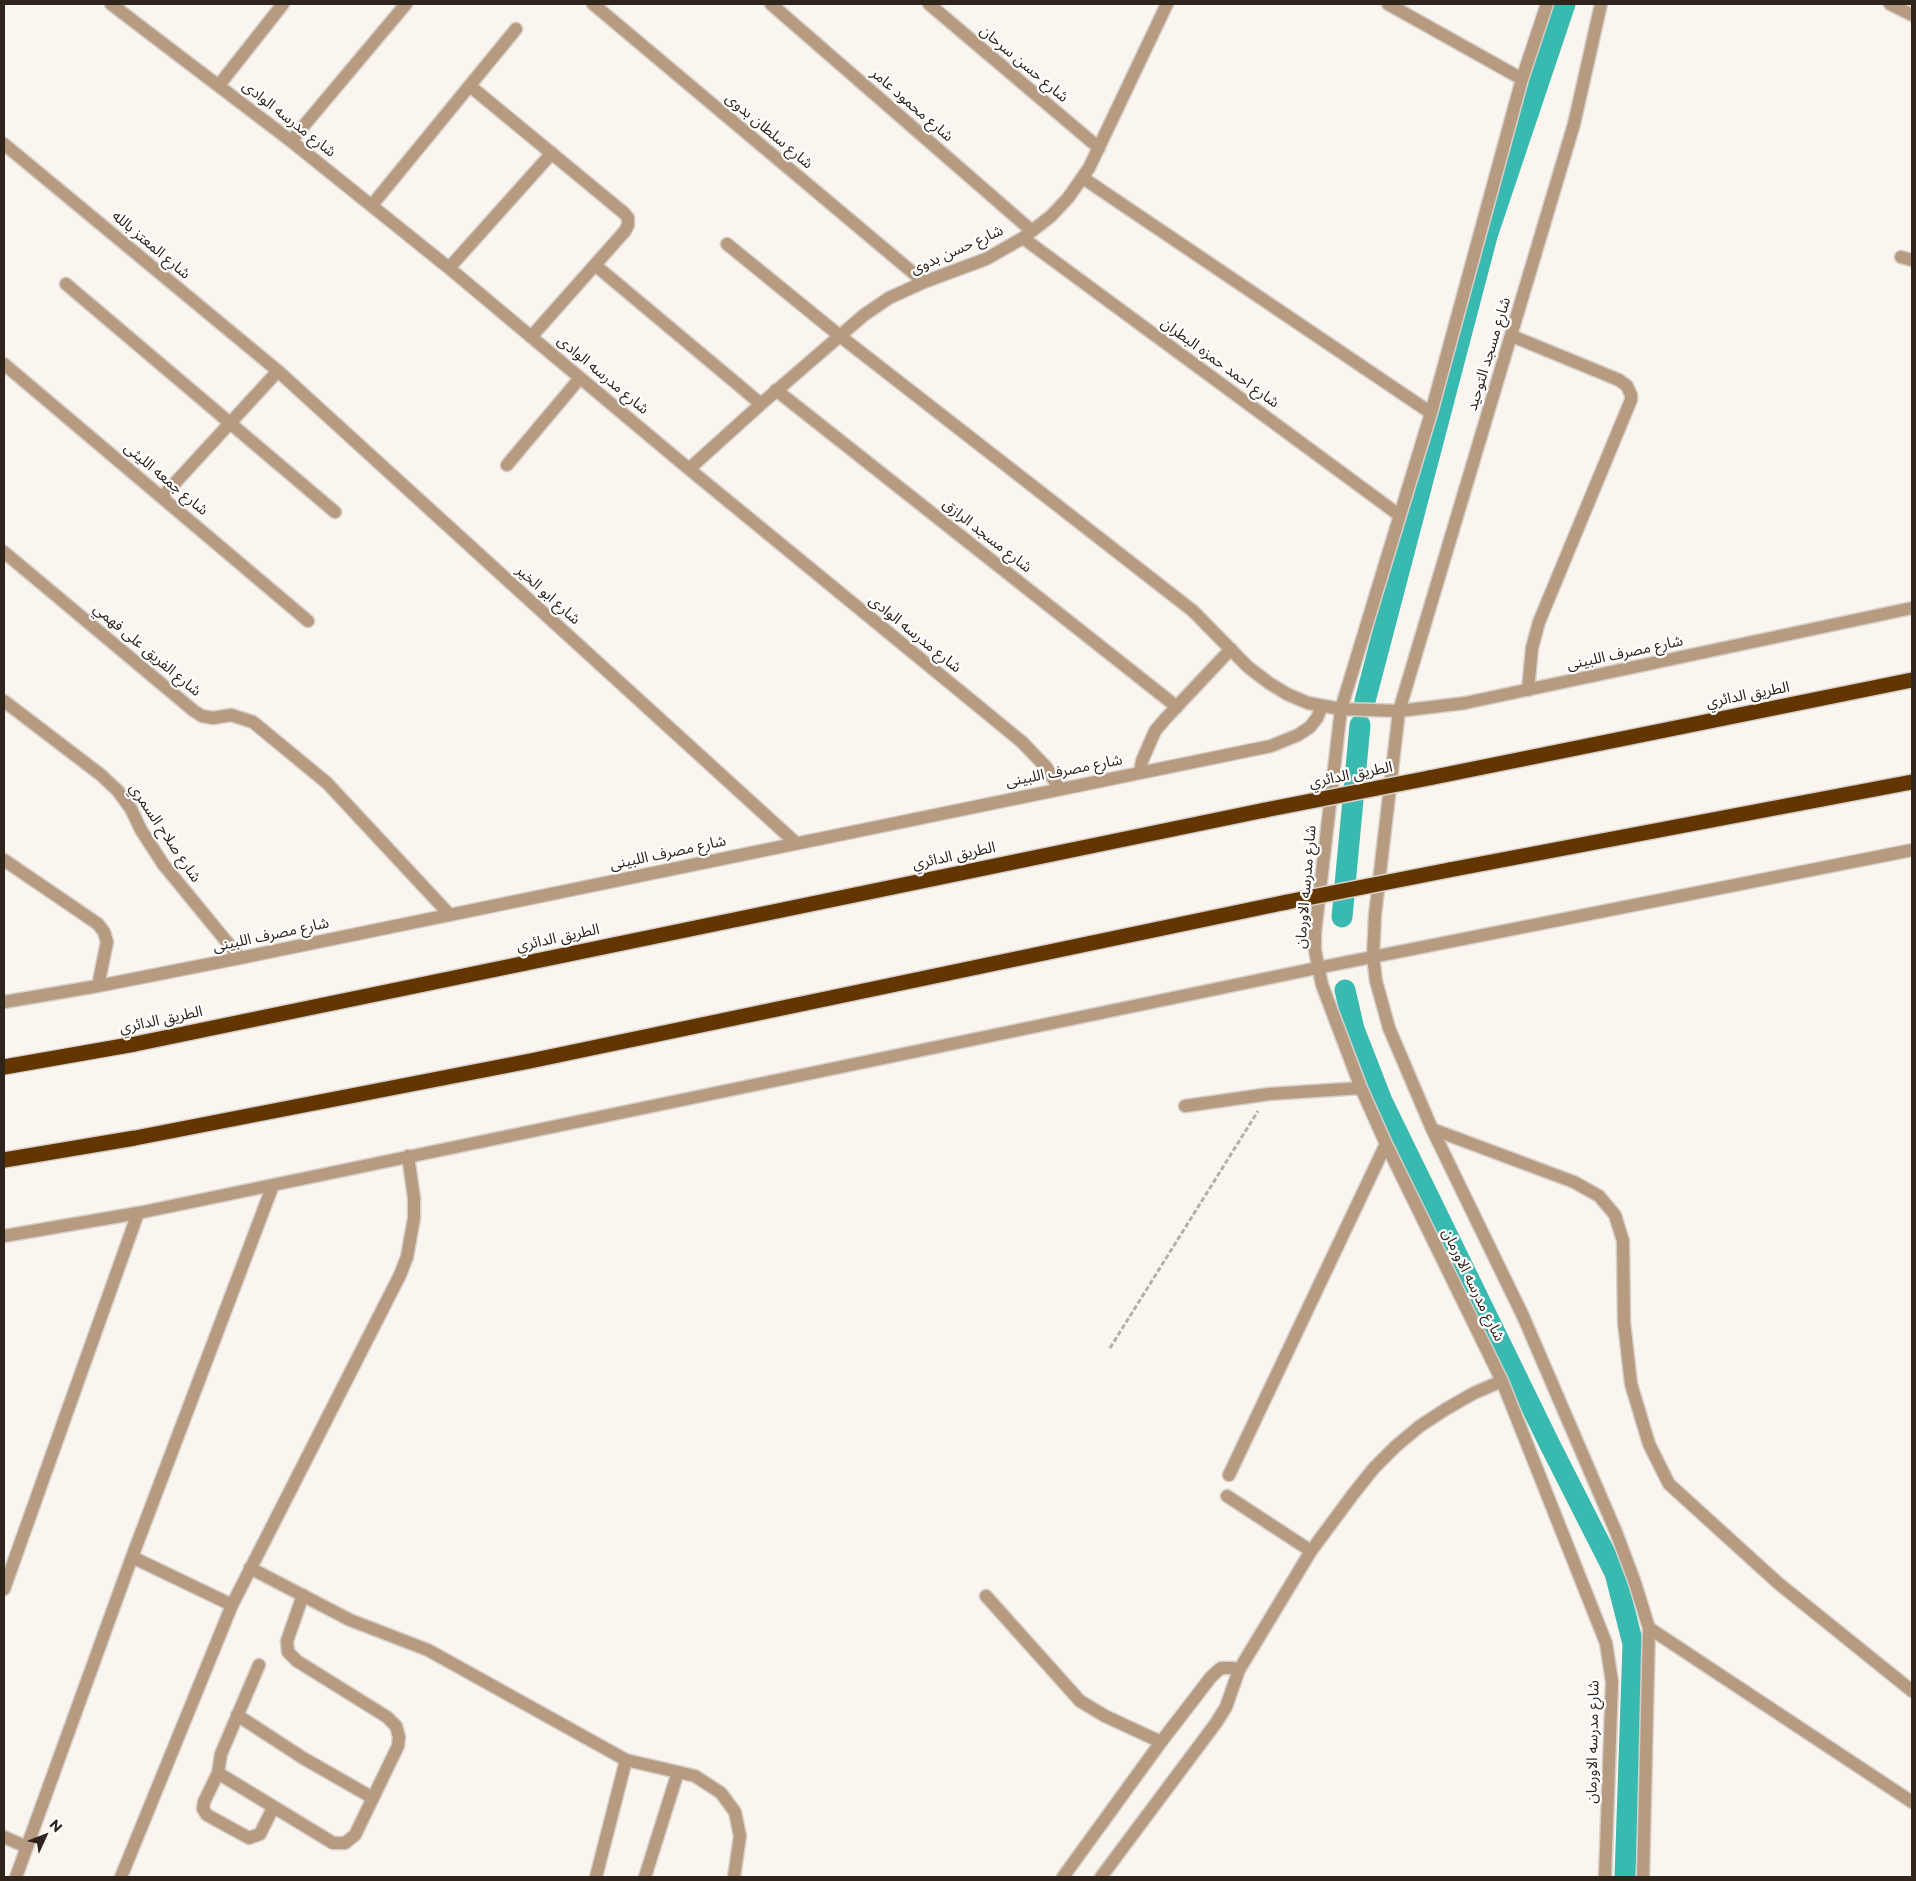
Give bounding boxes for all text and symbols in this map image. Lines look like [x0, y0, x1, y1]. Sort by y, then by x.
street label: شارع حسن سرحان [976, 22, 1072, 106]
street label: شارع محمود عامر [867, 64, 957, 146]
street label: شارع مدرسه الوادى [239, 77, 339, 161]
street label: شارع سلطان بدوى [722, 89, 816, 173]
street label: شارع المعتز بالله [108, 207, 194, 283]
street label: شارع حسن بدوى [908, 221, 1006, 279]
street label: شارع مسجد التوحيد [1463, 295, 1515, 413]
street label: شارع احمد حمزه البطران [1157, 314, 1283, 412]
street label: شارع مدرسه الوادى [554, 332, 652, 418]
street label: شارع جمعه الليثى [120, 439, 212, 519]
street label: شارع مسجد الرازق [939, 496, 1035, 576]
street label: شارع ابو الخير [512, 561, 584, 629]
street label: شارع مدرسه الوادى [865, 591, 965, 677]
street label: شارع الفريق على فهمي [89, 600, 205, 700]
street label: شارع مصرف اللبينى [1565, 632, 1685, 674]
street label: الطريق الدائري [1705, 678, 1791, 712]
street label: شارع مصرف اللبينى [1004, 751, 1124, 791]
street label: الطريق الدائري [1308, 758, 1394, 792]
street label: شارع صلاح السمري [125, 780, 205, 886]
street label: شارع مدرسه الاورمان [1292, 825, 1320, 949]
street label: شارع مصرف اللبينى [608, 832, 728, 874]
street label: الطريق الدائري [911, 838, 997, 874]
street label: شارع مصرف اللبينى [211, 914, 331, 956]
street label: الطريق الدائري [515, 920, 601, 956]
street label: الطريق الدائري [118, 1002, 204, 1038]
street label: شارع مدرسه الاورمان [1438, 1226, 1508, 1344]
street label: شارع مدرسه الاورمان [1583, 1680, 1603, 1804]
north arrow [20, 1811, 70, 1861]
text: N [46, 1815, 66, 1836]

